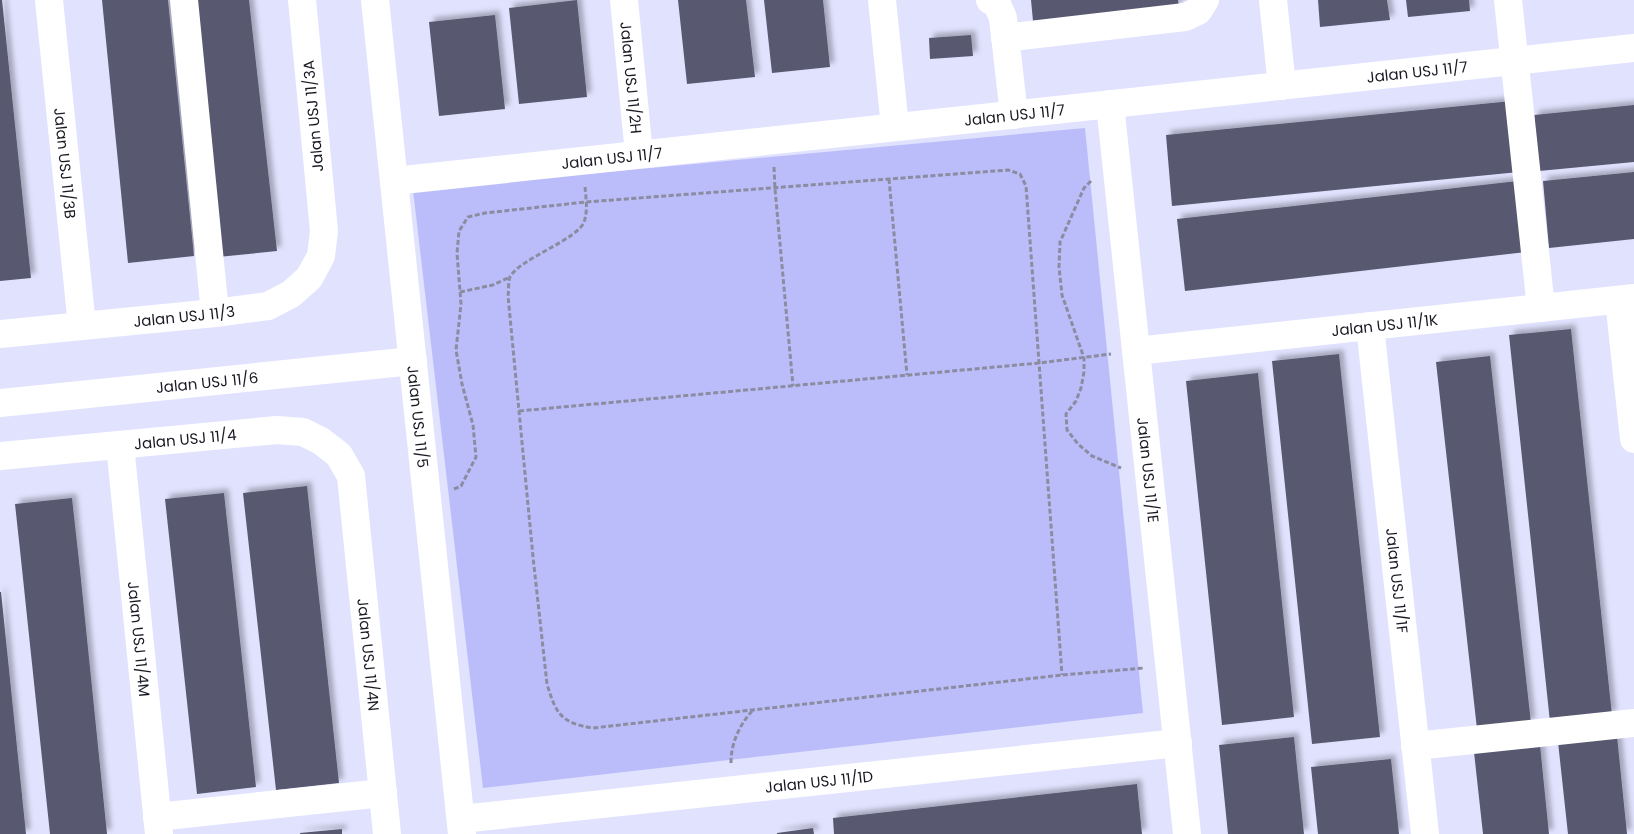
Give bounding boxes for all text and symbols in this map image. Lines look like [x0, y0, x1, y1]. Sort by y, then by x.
street label: Jalan USJ 11/2H [616, 21, 647, 135]
street label: Jalan USJ 11/7 [1366, 55, 1469, 87]
street label: Jalan USJ 11/3A [298, 59, 328, 173]
street label: Jalan USJ 11/7 [963, 99, 1066, 130]
street label: Jalan USJ 11/3B [49, 107, 82, 220]
street label: Jalan USJ 11/7 [560, 142, 663, 173]
street label: Jalan USJ 11/3 [132, 300, 236, 331]
street label: Jalan USJ 11/1K [1330, 308, 1439, 341]
street label: Jalan USJ 11/5 [403, 365, 434, 469]
street label: Jalan USJ 11/6 [155, 366, 259, 398]
street label: Jalan USJ 11/1E [1133, 416, 1165, 524]
street label: Jalan USJ 11/4 [133, 423, 237, 454]
street label: Jalan USJ 11/1F [1381, 527, 1414, 635]
street label: Jalan USJ 11/4M [123, 580, 156, 698]
street label: Jalan USJ 11/4N [353, 597, 385, 712]
street label: Jalan USJ 11/1D [764, 765, 874, 797]

